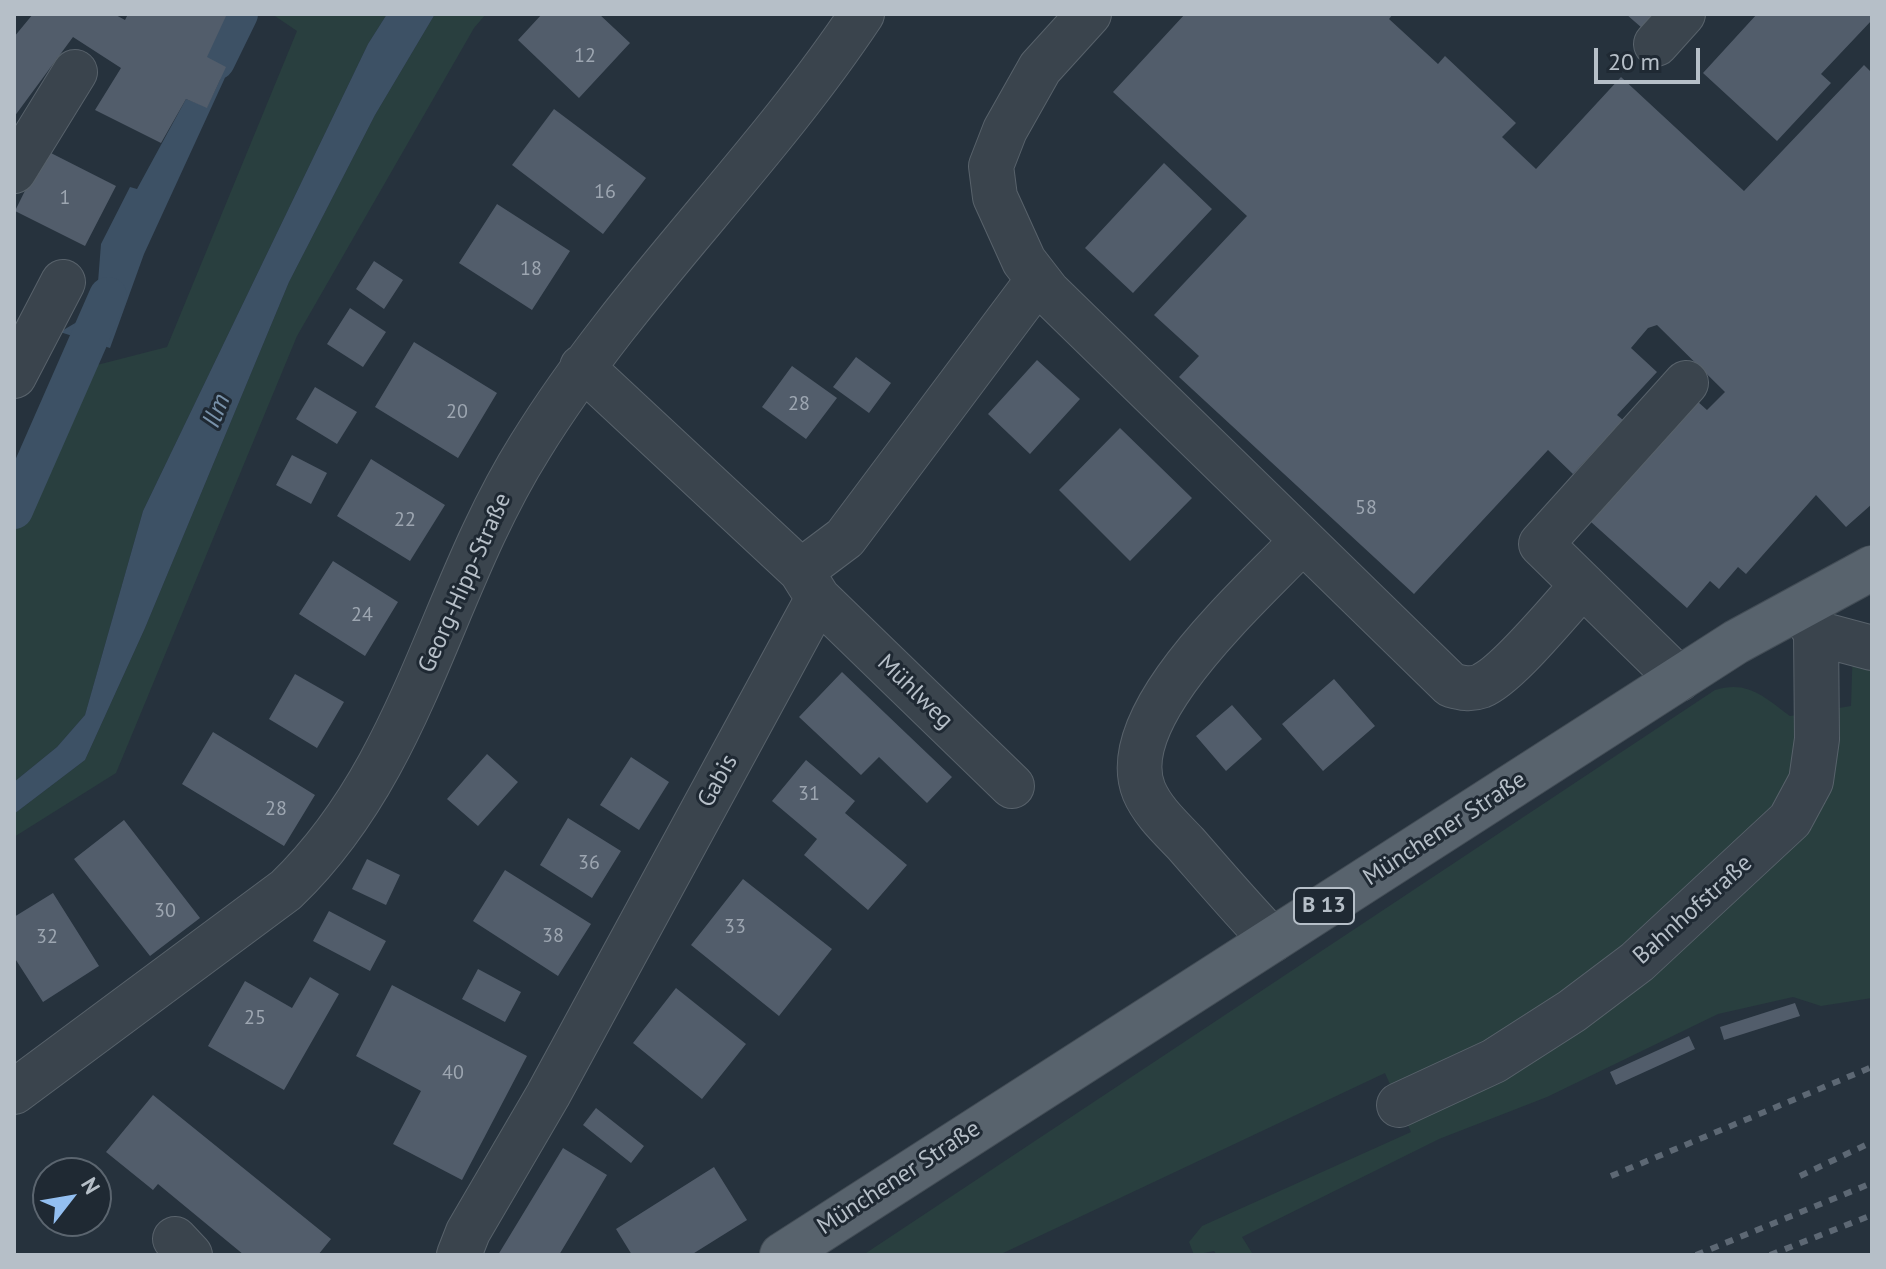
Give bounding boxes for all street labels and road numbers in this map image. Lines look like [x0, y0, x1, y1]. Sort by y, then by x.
street label: Georg-Hipp-Straße [412, 489, 518, 677]
street label: Mühlweg [871, 649, 959, 735]
street label: Gabis [692, 749, 744, 813]
street label: Münchener Straße [1358, 766, 1532, 892]
street label: Bahnhofstraße [1628, 849, 1758, 971]
road number: B 13 [1294, 888, 1354, 924]
street label: Münchener Straße [812, 1115, 986, 1241]

